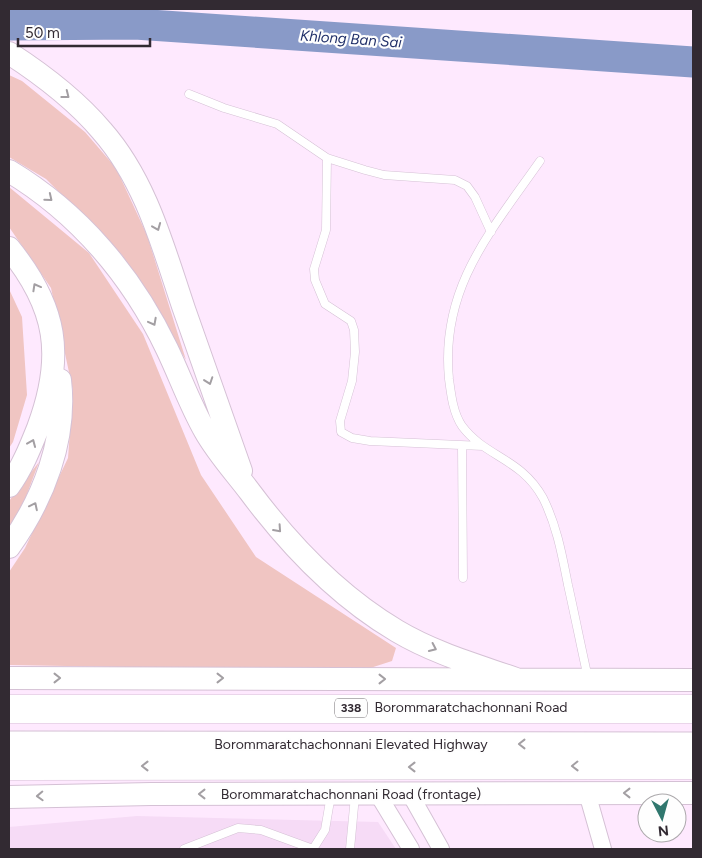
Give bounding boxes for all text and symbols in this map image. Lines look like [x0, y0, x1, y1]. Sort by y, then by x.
scale bar [18, 15, 150, 47]
text: 50 m [25, 24, 60, 42]
water label: Khlong Ban Sai [299, 26, 403, 52]
one-way arrow [60, 89, 69, 97]
one-way arrow [43, 193, 52, 201]
one-way arrow [150, 222, 161, 231]
one-way arrow [32, 283, 42, 292]
one-way arrow [147, 316, 157, 325]
one-way arrow [203, 376, 213, 385]
one-way arrow [25, 439, 36, 448]
one-way arrow [28, 502, 38, 511]
one-way arrow [272, 524, 281, 533]
one-way arrow [428, 642, 437, 652]
one-way arrow [54, 673, 62, 683]
one-way arrow [216, 673, 224, 683]
one-way arrow [379, 674, 387, 684]
road number: 338 [335, 698, 367, 718]
street label: Borommaratchachonnani Road [374, 699, 568, 716]
street label: Borommaratchachonnani Elevated Highway [214, 736, 488, 753]
one-way arrow [518, 739, 526, 749]
one-way arrow [140, 761, 148, 771]
one-way arrow [570, 761, 578, 772]
one-way arrow [408, 762, 416, 772]
street label: Borommaratchachonnani Road (frontage) [221, 786, 481, 803]
one-way arrow [623, 788, 630, 798]
one-way arrow [198, 789, 206, 799]
one-way arrow [35, 791, 43, 801]
north arrow [637, 793, 687, 843]
text: N [657, 821, 670, 839]

